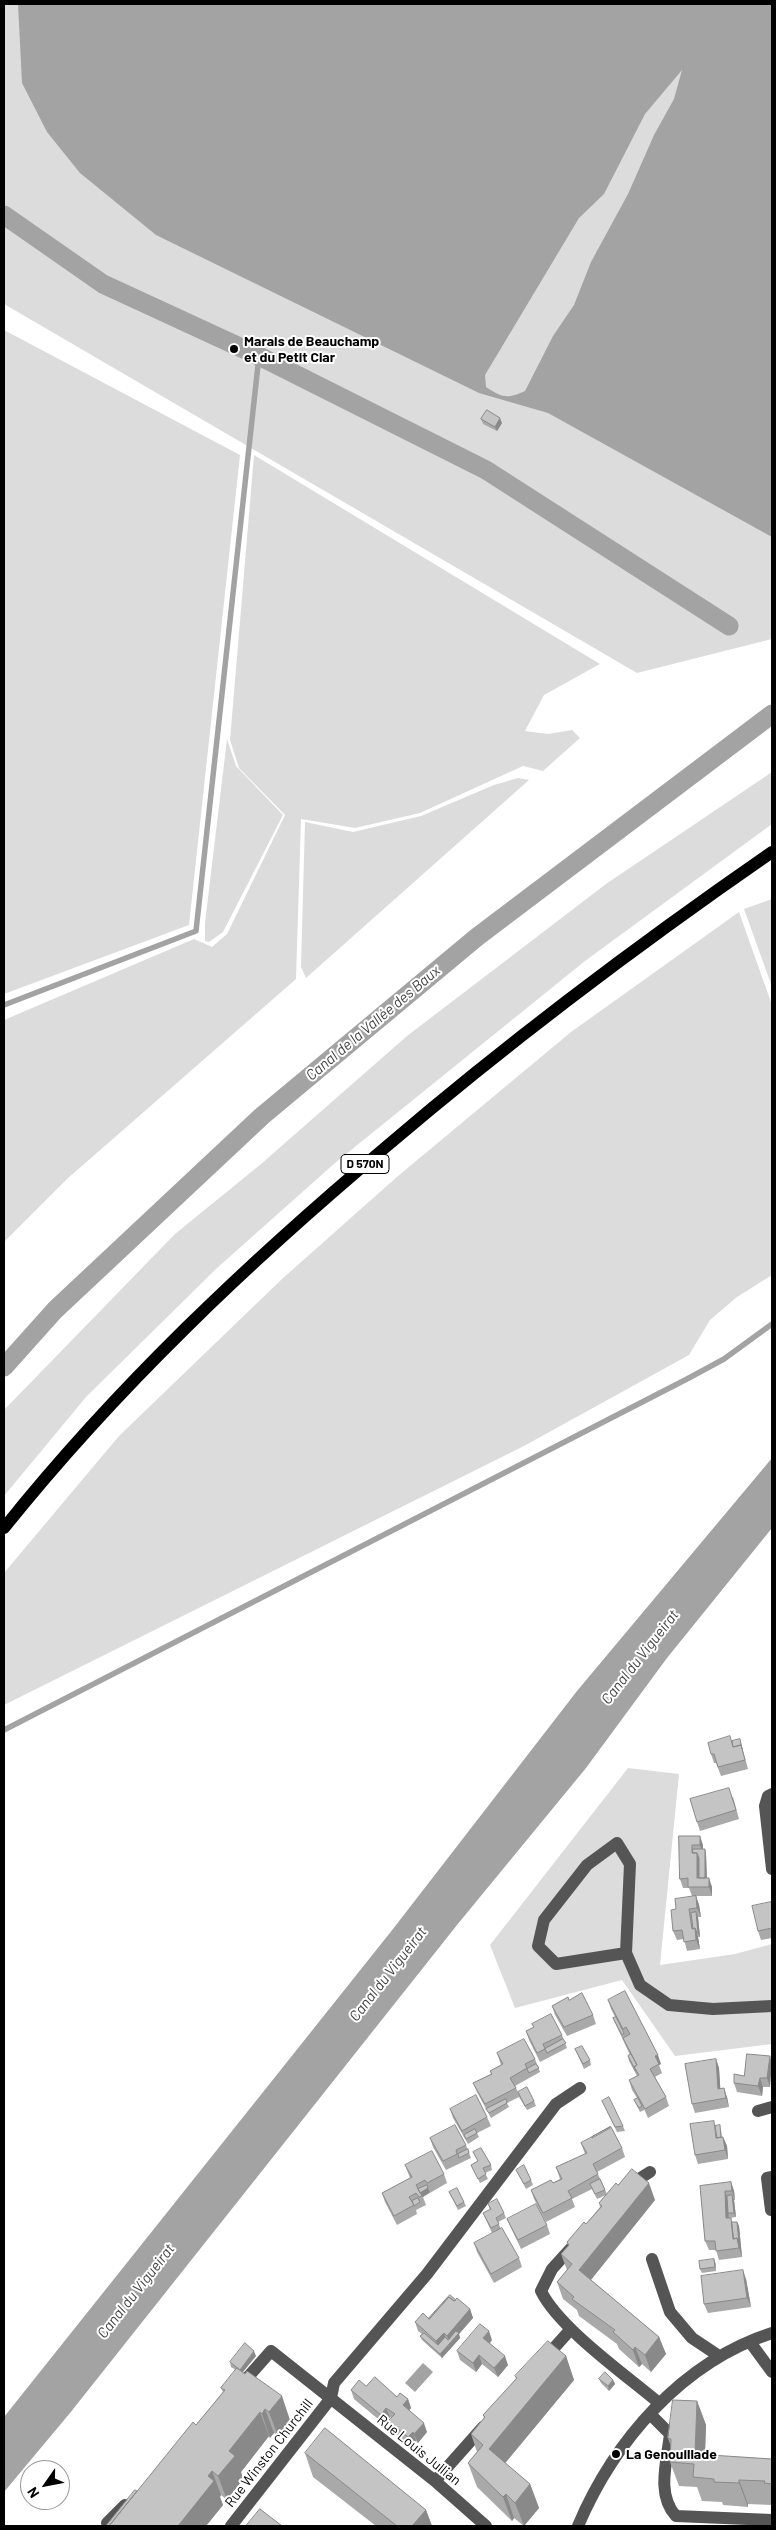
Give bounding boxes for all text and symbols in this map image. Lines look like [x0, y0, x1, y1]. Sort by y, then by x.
place label: Marais de Beauchamp et du Petit Clar [244, 333, 379, 366]
marker: Marais de Beauchamp et du Petit Clar [228, 343, 240, 355]
water label: Canal de la Vallée des Baux [302, 962, 444, 1084]
road number: D 570N [341, 1154, 389, 1174]
water label: Canal du Vigueirat [598, 1606, 682, 1708]
water label: Canal du Vigueirat [346, 1923, 430, 2025]
water label: Canal du Vigueirat [94, 2240, 178, 2342]
street label: Rue Winston Churchill [222, 2396, 316, 2510]
street label: Rue Louis Jullian [374, 2411, 464, 2489]
place label: La Genouillade [626, 2446, 717, 2462]
marker: La Genouillade [610, 2448, 622, 2460]
north arrow [20, 2460, 70, 2510]
text: N [23, 2484, 43, 2501]

